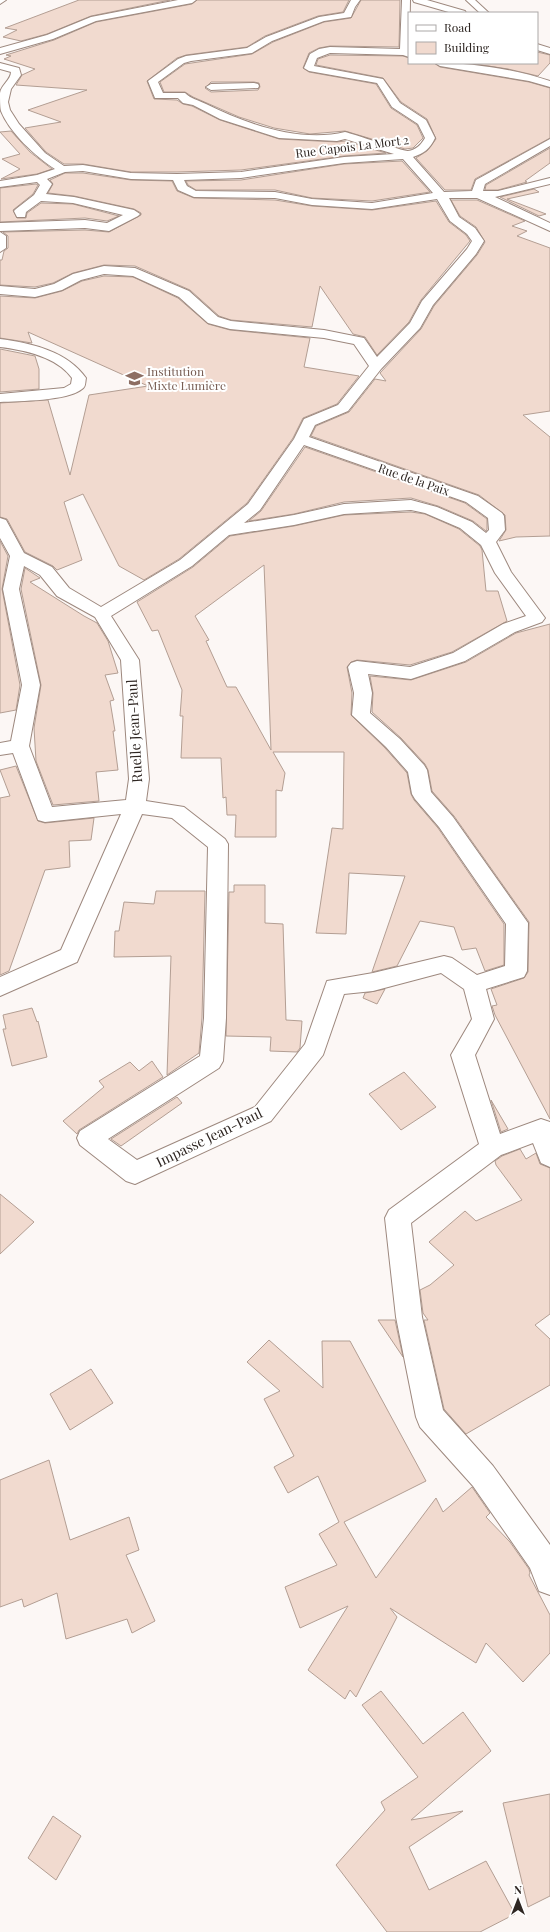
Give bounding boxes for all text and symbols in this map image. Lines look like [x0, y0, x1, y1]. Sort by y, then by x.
legend [408, 12, 538, 64]
text: Road [444, 19, 471, 35]
text: Building [444, 39, 490, 55]
street label: Rue Capois La Mort 2 [294, 131, 410, 161]
place label: Institution Mixte Lumière [147, 363, 226, 393]
school or university icon: Institution Mixte Lumière [124, 368, 144, 388]
street label: Rue de la Paix [376, 459, 453, 499]
street label: Ruelle Jean-Paul [122, 679, 146, 783]
street label: Impasse Jean-Paul [153, 1103, 265, 1171]
north arrow [498, 1880, 538, 1920]
text: N [514, 1882, 522, 1897]

